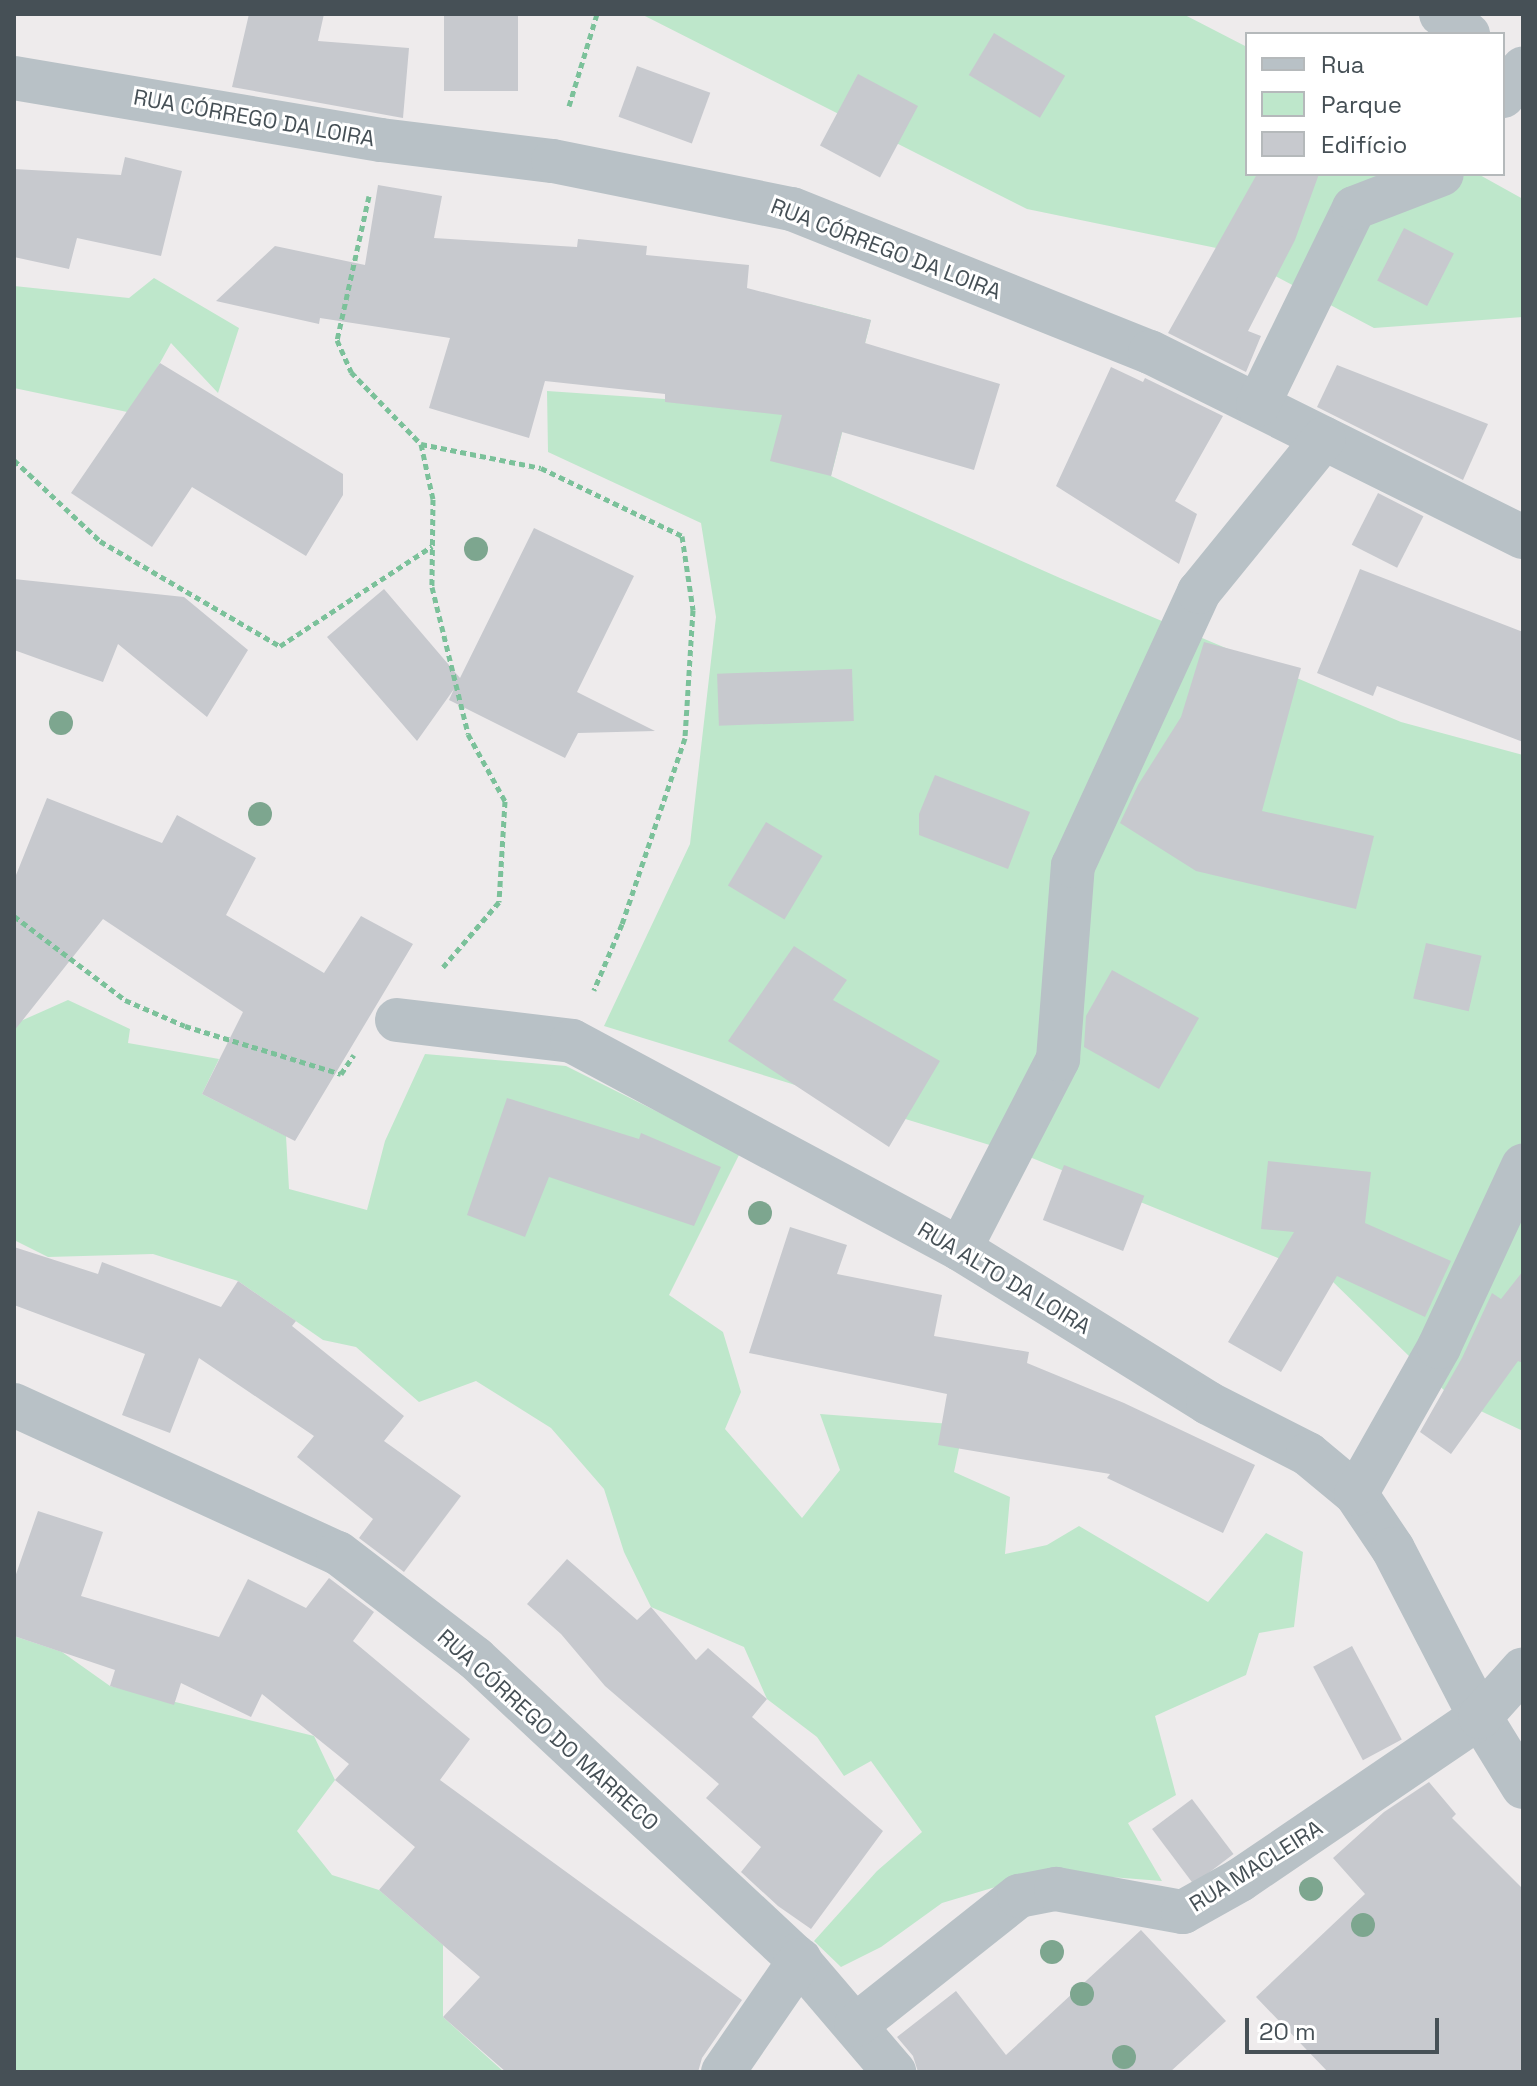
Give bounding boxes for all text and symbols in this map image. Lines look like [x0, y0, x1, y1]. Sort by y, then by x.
legend [1245, 32, 1505, 176]
text: Rua [1321, 49, 1365, 80]
street label: RUA CÓRREGO DA LOIRA [131, 84, 377, 152]
text: Parque [1321, 89, 1402, 120]
text: Edifício [1321, 129, 1407, 160]
street label: RUA CÓRREGO DA LOIRA [767, 193, 1005, 305]
street label: RUA ALTO DA LOIRA [913, 1216, 1095, 1340]
street label: RUA CÓRREGO DO MARRECO [432, 1624, 664, 1836]
street label: RUA MACLEIRA [1185, 1815, 1327, 1917]
scale bar [1249, 2002, 1443, 2052]
text: 20 m [1259, 2016, 1316, 2047]

